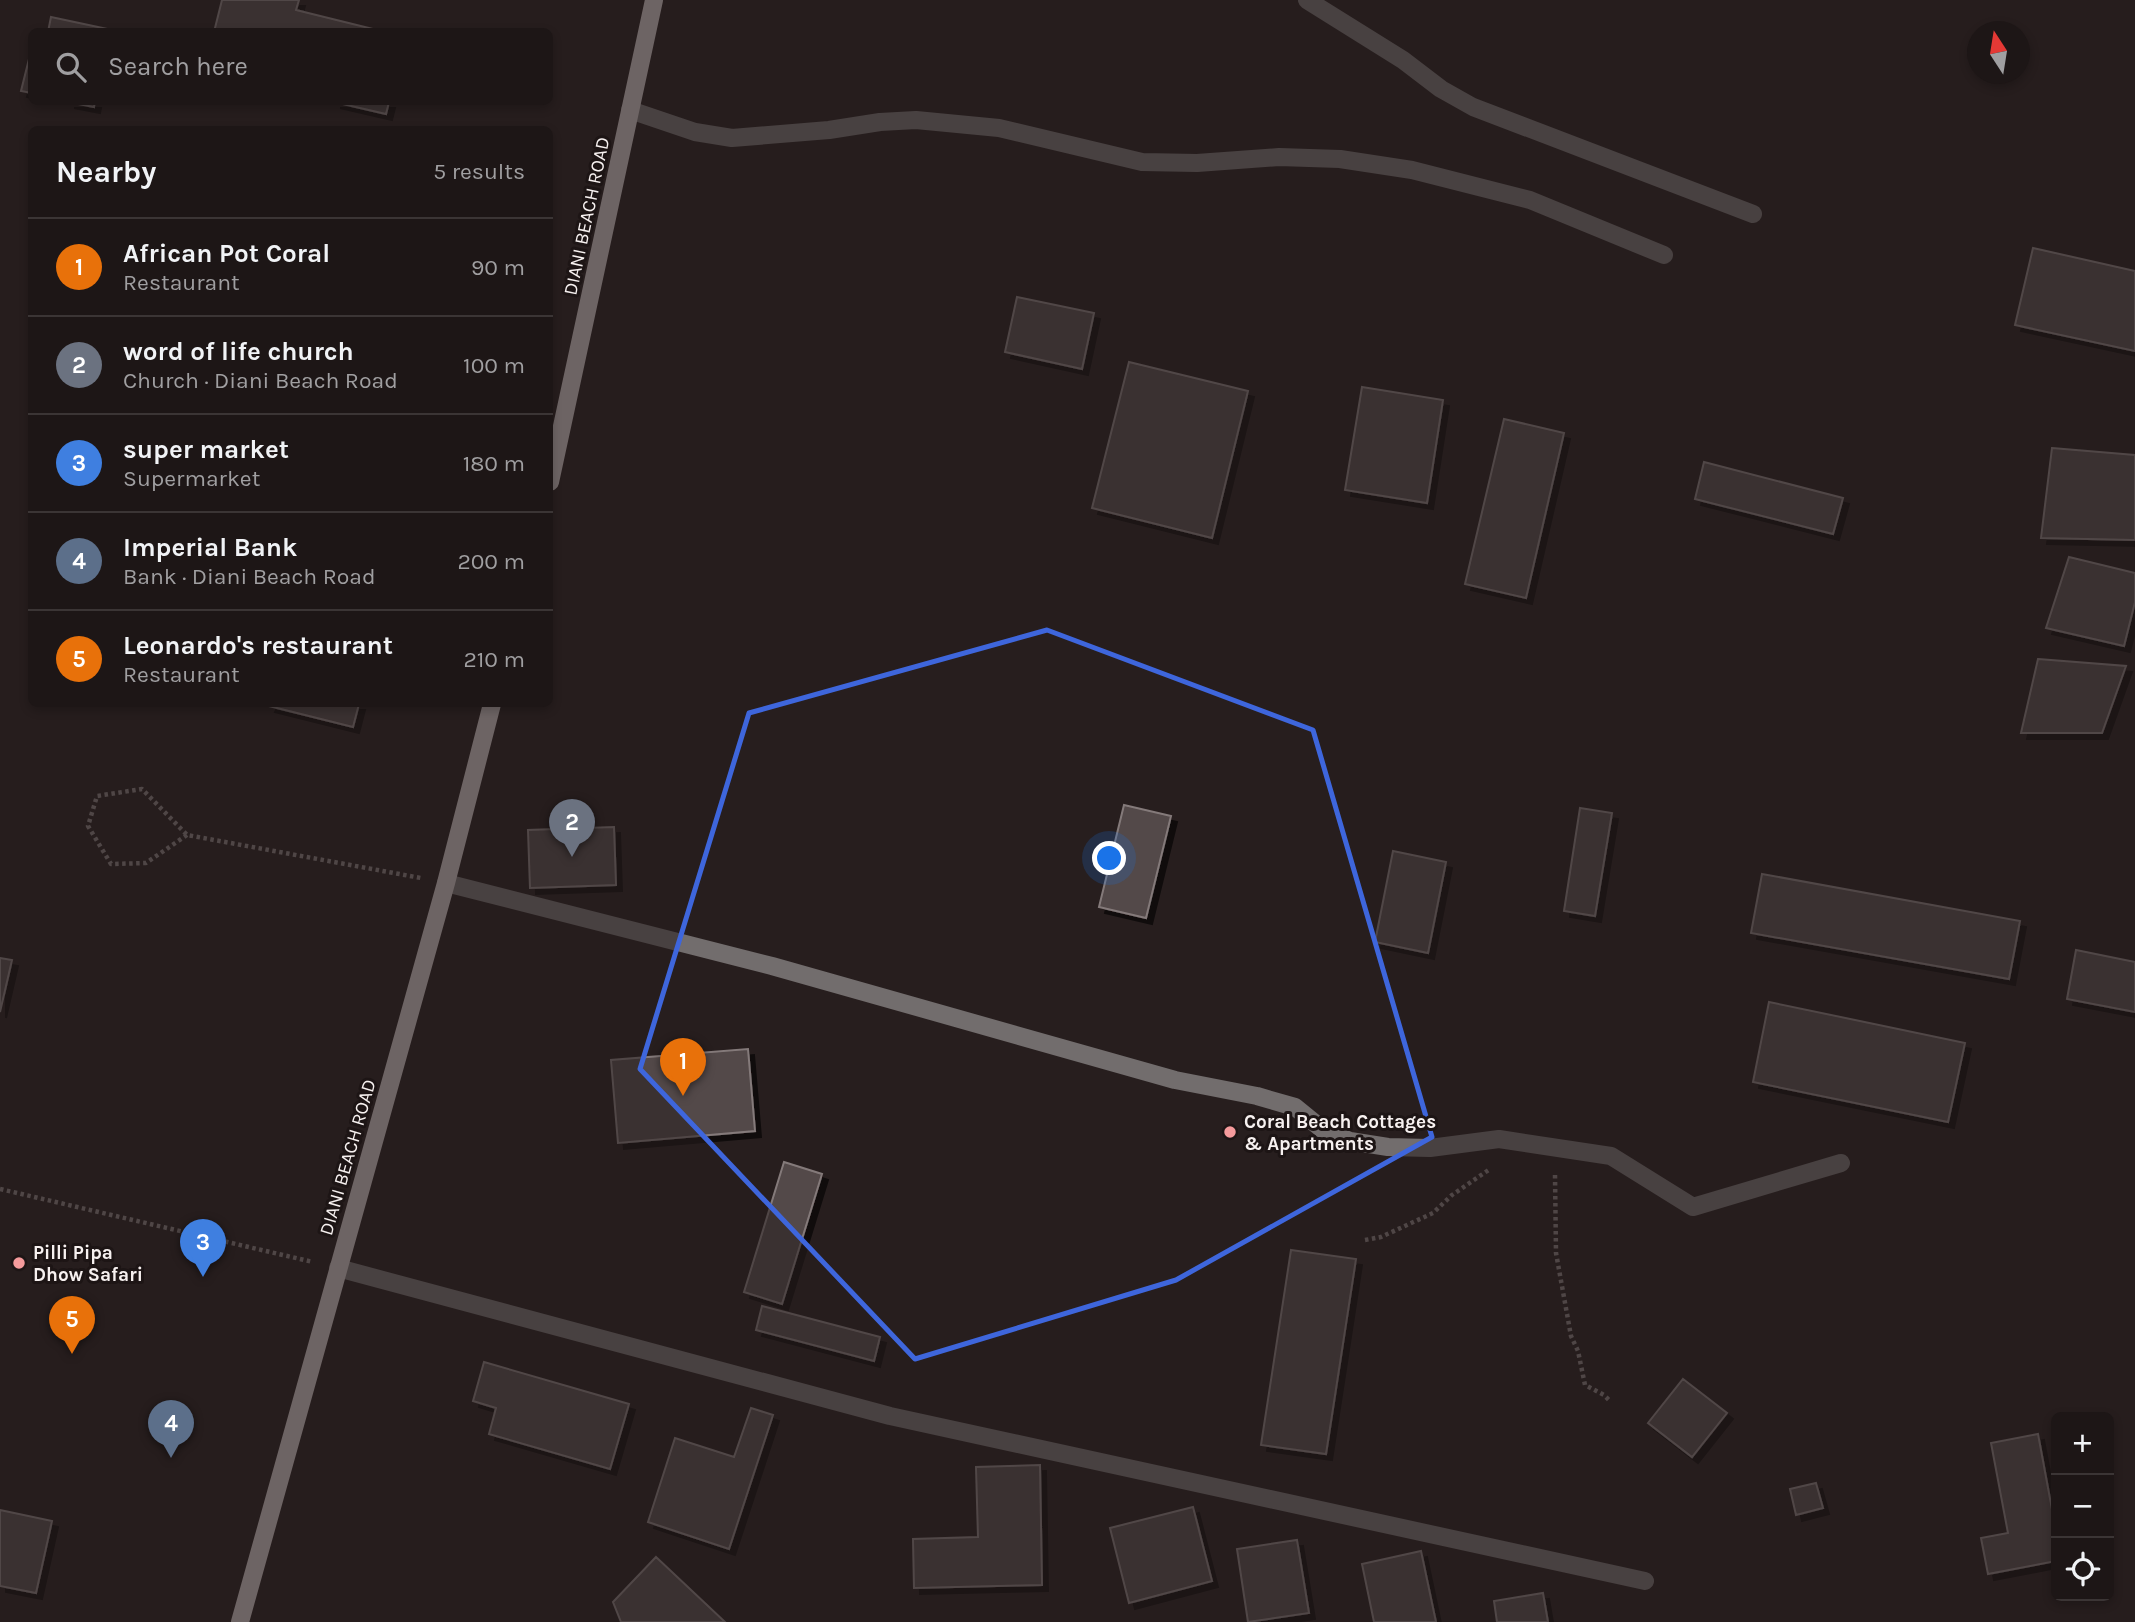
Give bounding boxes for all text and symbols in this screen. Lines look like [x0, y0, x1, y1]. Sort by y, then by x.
north arrow [1967, 21, 2030, 84]
search box [28, 28, 553, 105]
icon: search [52, 48, 90, 86]
text: Search here [108, 51, 248, 82]
street label: DIANI BEACH ROAD [559, 135, 614, 297]
text: Nearby [56, 154, 156, 190]
text: 5 results [433, 158, 525, 185]
text: African Pot Coral [123, 238, 330, 269]
text: 1 [75, 254, 83, 281]
text: 90 m [471, 254, 525, 281]
text: Restaurant [123, 269, 240, 296]
text: word of life church [123, 336, 354, 367]
text: 2 [72, 352, 86, 379]
text: 100 m [463, 352, 525, 379]
text: Church · Diani Beach Road [123, 367, 398, 394]
text: super market [123, 434, 289, 465]
text: 3 [72, 450, 86, 477]
text: 180 m [463, 450, 525, 477]
text: Supermarket [123, 465, 260, 492]
text: Imperial Bank [123, 532, 297, 563]
text: 4 [72, 548, 86, 575]
text: 200 m [457, 548, 525, 575]
text: Bank · Diani Beach Road [123, 563, 376, 590]
text: Leonardo's restaurant [123, 630, 393, 661]
text: 5 [72, 646, 86, 673]
text: 210 m [463, 646, 525, 673]
text: Restaurant [123, 661, 240, 688]
pin: 2 [549, 799, 595, 857]
your location [1092, 841, 1126, 875]
pin: 1 [660, 1038, 706, 1096]
street label: DIANI BEACH ROAD [315, 1077, 381, 1238]
place label: Coral Beach Cottages & Apartments [1244, 1111, 1436, 1155]
marker: Coral Beach Cottages & Apartments [1222, 1124, 1238, 1140]
pin: 3 [180, 1219, 226, 1277]
place label: Pilli Pipa Dhow Safari [33, 1242, 143, 1286]
marker: Pilli Pipa Dhow Safari [11, 1255, 27, 1271]
pin: 5 [49, 1296, 95, 1354]
pin: 4 [148, 1400, 194, 1458]
map controls [2051, 1412, 2114, 1601]
button: + [2051, 1412, 2114, 1475]
button: − [2051, 1475, 2114, 1538]
button: locate [2051, 1538, 2114, 1601]

